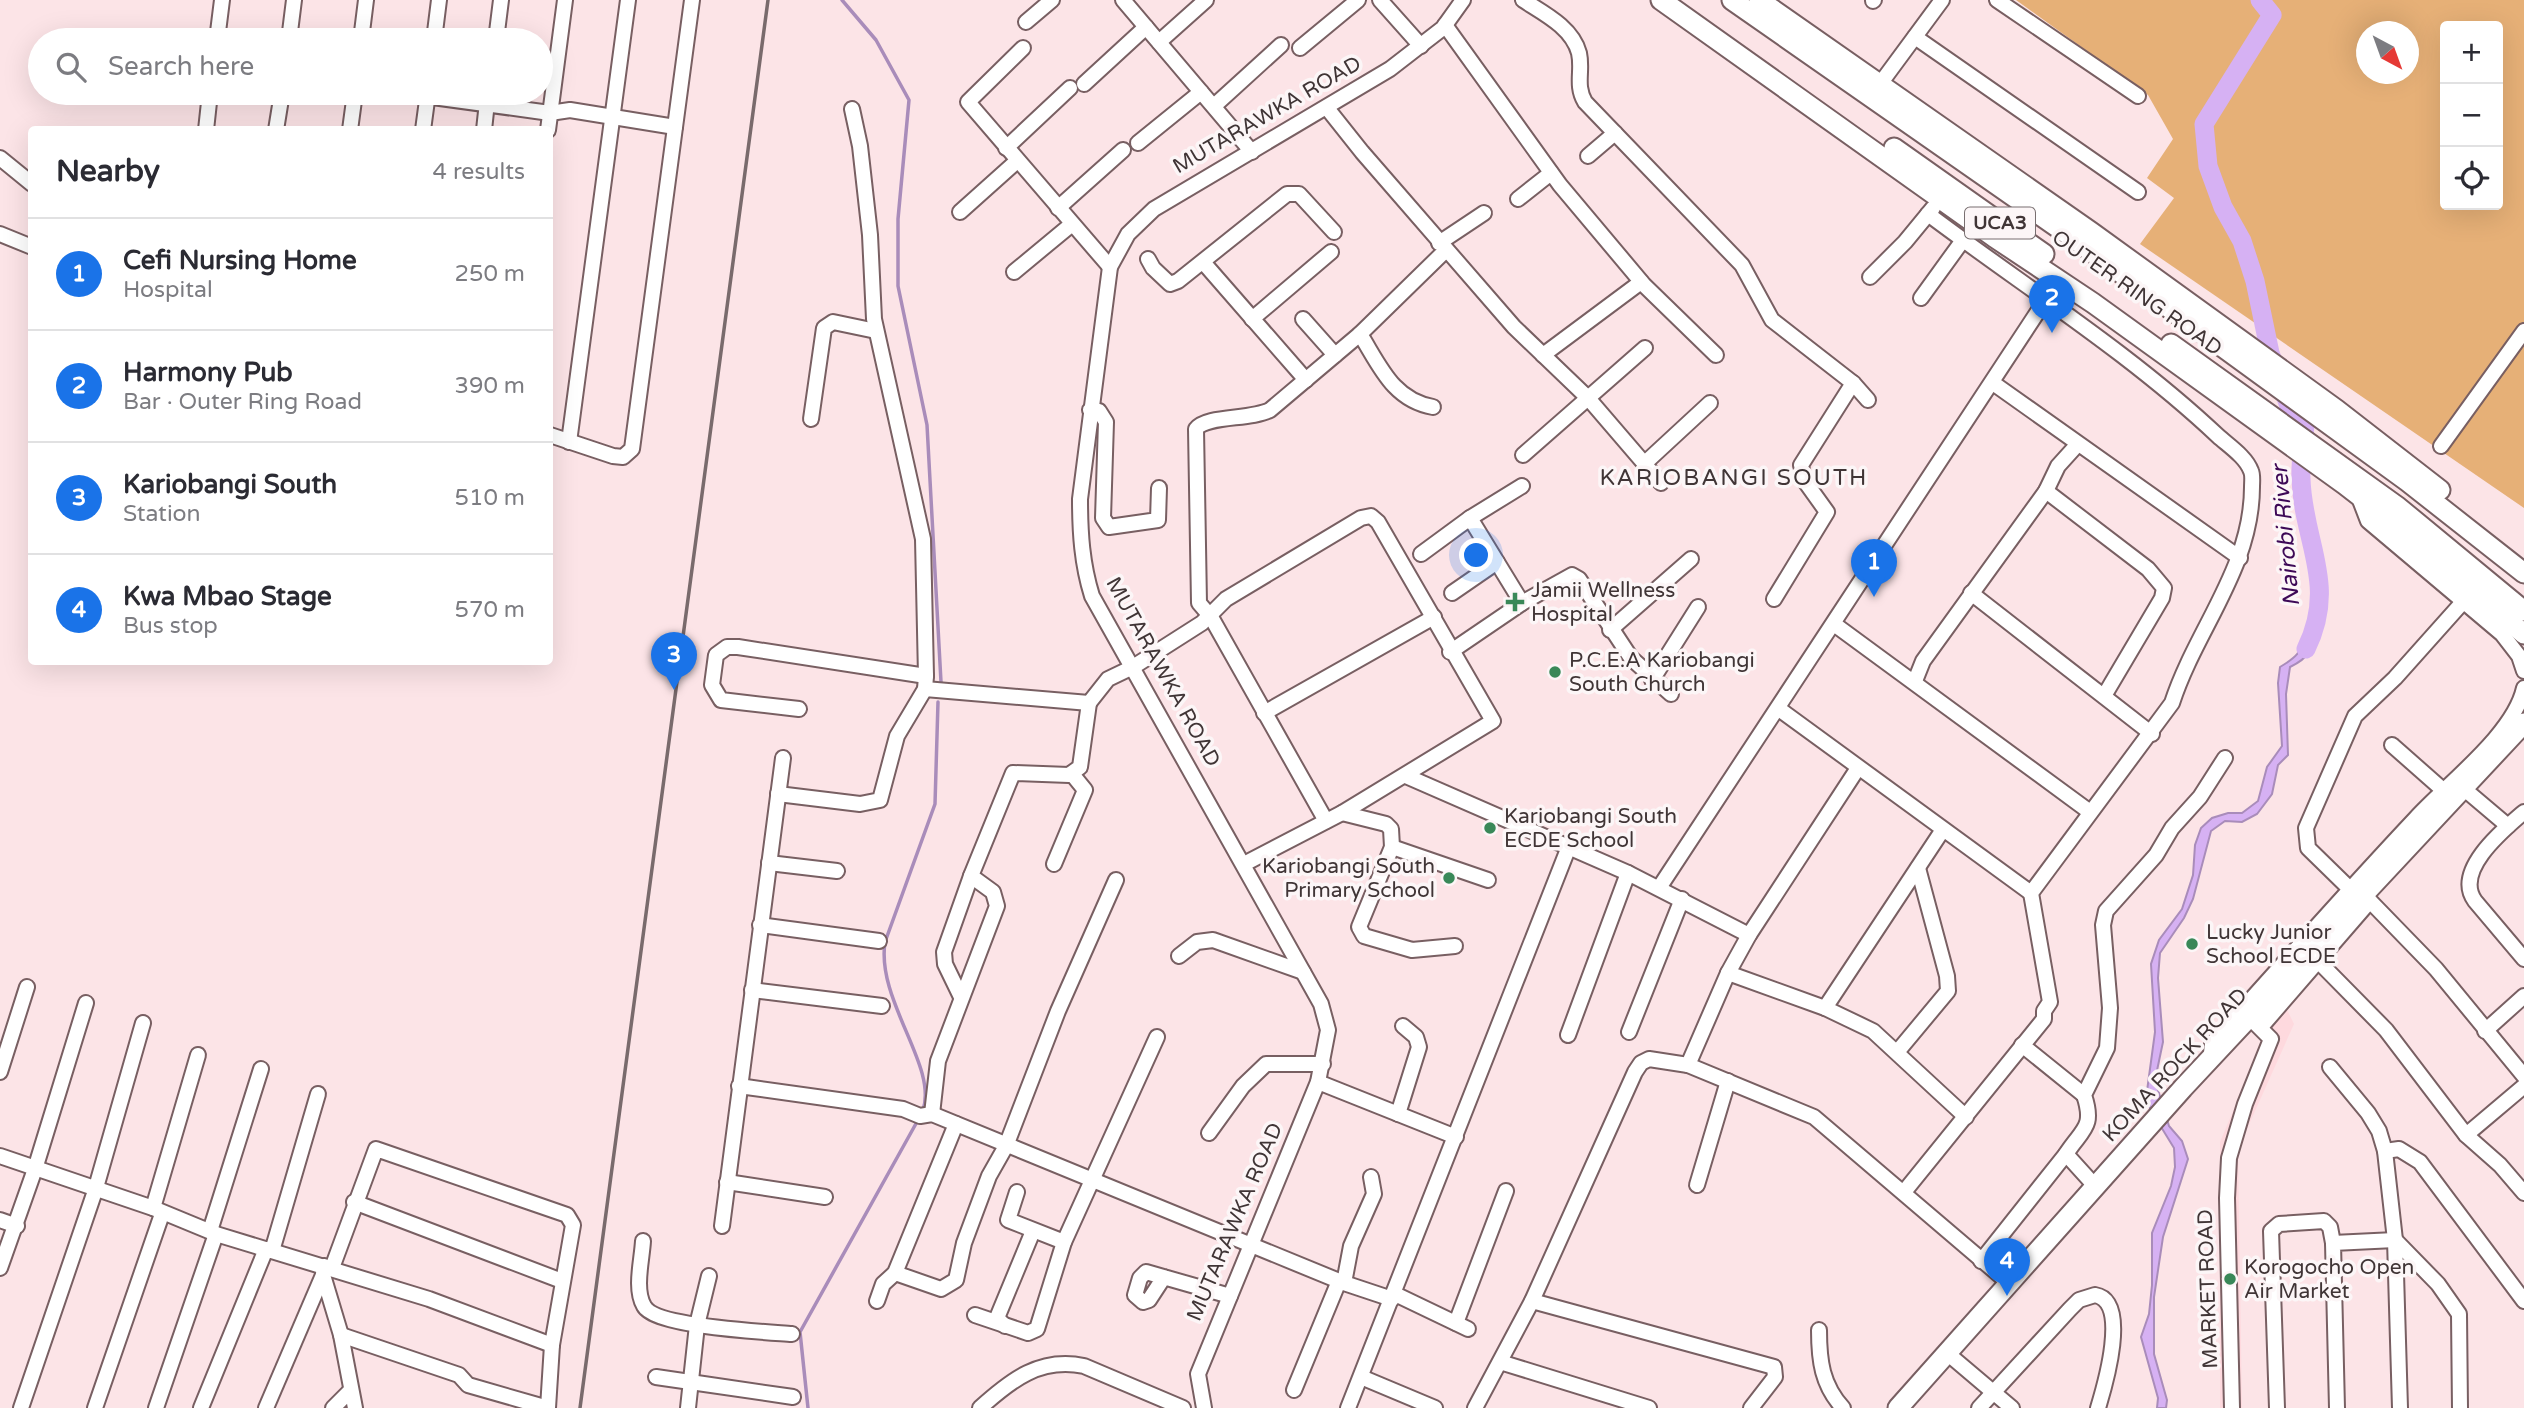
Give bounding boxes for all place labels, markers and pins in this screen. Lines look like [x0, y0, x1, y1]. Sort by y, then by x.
pin: 2 [2029, 275, 2075, 333]
pin: 1 [1851, 539, 1897, 597]
place label: Jamii Wellness Hospital [1531, 578, 1675, 627]
marker: Jamii Wellness Hospital [1505, 592, 1525, 612]
pin: 3 [651, 632, 697, 690]
place label: P.C.E.A Kariobangi South Church [1569, 648, 1755, 697]
marker: P.C.E.A Kariobangi South Church [1547, 664, 1563, 680]
place label: Kariobangi South ECDE School [1504, 804, 1677, 853]
marker: Kariobangi South ECDE School [1482, 820, 1498, 836]
place label: Kariobangi South Primary School [1262, 854, 1435, 903]
marker: Kariobangi South Primary School [1441, 870, 1457, 886]
place label: Lucky Junior School ECDE [2206, 920, 2336, 969]
marker: Lucky Junior School ECDE [2184, 936, 2200, 952]
pin: 4 [1984, 1238, 2030, 1296]
place label: Korogocho Open Air Market [2244, 1255, 2414, 1304]
marker: Korogocho Open Air Market [2222, 1271, 2238, 1287]

